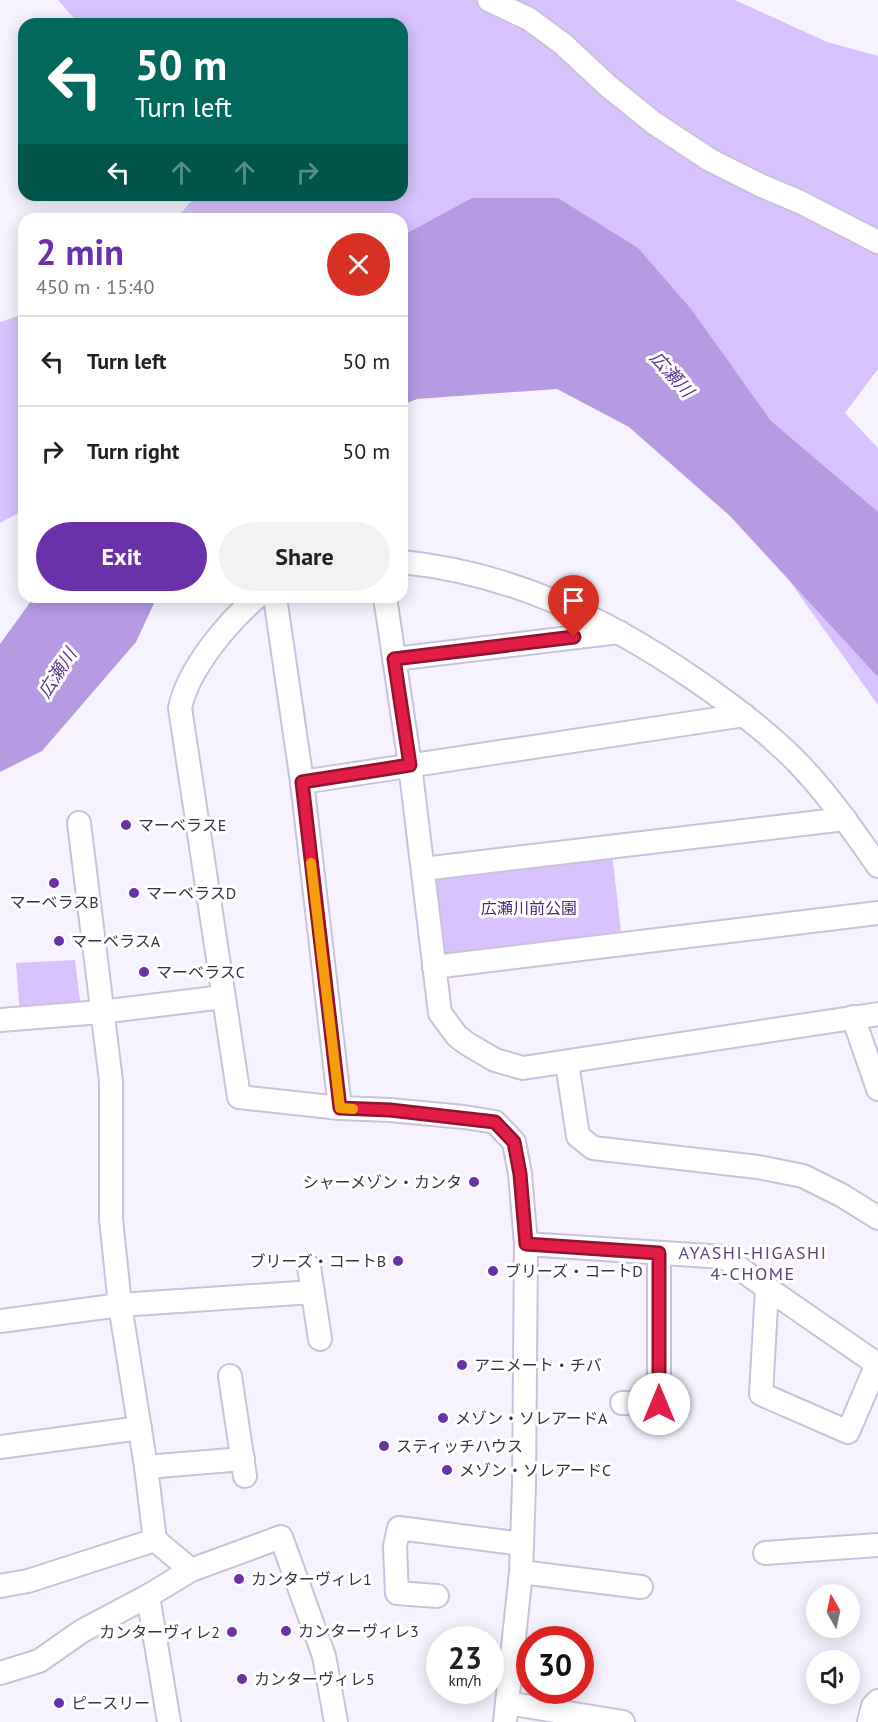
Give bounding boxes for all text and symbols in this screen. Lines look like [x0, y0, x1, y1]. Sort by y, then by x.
text: 50 m [135, 37, 227, 92]
icon: left [36, 42, 114, 120]
text: Turn left [135, 90, 232, 124]
icon: left [102, 156, 135, 189]
icon: ahead [165, 156, 198, 189]
icon: ahead [228, 156, 261, 189]
icon: right [291, 156, 324, 189]
text: 2 min [36, 228, 124, 275]
button: close [327, 233, 390, 296]
text: 450 m · 15:40 [36, 274, 154, 300]
icon: left [36, 345, 69, 378]
water label: 広瀬川 [645, 346, 700, 403]
text: Turn left [87, 347, 167, 375]
text: 50 m [342, 347, 390, 375]
icon: right [36, 435, 69, 468]
text: Turn right [87, 437, 179, 465]
text: 50 m [342, 437, 390, 465]
button: Exit [36, 522, 207, 591]
button: Share [219, 522, 390, 591]
pin [548, 575, 599, 637]
icon: arrive [557, 584, 590, 617]
water label: 広瀬川 [33, 642, 82, 702]
place label: マーベラスE [138, 815, 226, 835]
marker: マーベラスE [119, 818, 133, 832]
marker: マーベラスB [47, 876, 61, 890]
place label: マーベラスD [146, 883, 236, 903]
marker: マーベラスD [127, 886, 141, 900]
place label: マーベラスB [9, 892, 99, 912]
park label: 広瀬川前公園 [481, 898, 577, 918]
place label: マーベラスA [71, 931, 161, 951]
marker: マーベラスA [52, 934, 66, 948]
place label: マーベラスC [156, 962, 245, 982]
marker: マーベラスC [137, 965, 151, 979]
place label: シャーメゾン・カンタ [303, 1172, 462, 1192]
marker: シャーメゾン・カンタ [467, 1175, 481, 1189]
district label: AYASHI-HIGASHI 4-CHOME [679, 1241, 827, 1285]
place label: ブリーズ・コートB [249, 1251, 386, 1271]
marker: ブリーズ・コートB [391, 1254, 405, 1268]
place label: ブリーズ・コートD [505, 1261, 643, 1281]
marker: ブリーズ・コートD [486, 1264, 500, 1278]
place label: アニメート・チバ [474, 1355, 602, 1375]
marker: アニメート・チバ [455, 1358, 469, 1372]
position arrow [627, 1372, 691, 1436]
place label: メゾン・ソレアードA [455, 1408, 608, 1428]
marker: メゾン・ソレアードA [436, 1411, 450, 1425]
place label: スティッチハウス [396, 1436, 523, 1456]
marker: スティッチハウス [377, 1439, 391, 1453]
place label: メゾン・ソレアードC [459, 1460, 611, 1480]
marker: メゾン・ソレアードC [440, 1463, 454, 1477]
place label: カンターヴィレ1 [251, 1569, 372, 1589]
marker: カンターヴィレ1 [232, 1572, 246, 1586]
north arrow [806, 1584, 860, 1638]
map controls [806, 1584, 860, 1704]
place label: カンターヴィレ3 [298, 1621, 419, 1641]
place label: カンターヴィレ2 [99, 1622, 220, 1642]
marker: カンターヴィレ3 [279, 1624, 293, 1638]
marker: カンターヴィレ2 [225, 1625, 239, 1639]
speed limit sign: 30 [516, 1626, 594, 1704]
text: 23 [448, 1638, 482, 1677]
button: sound [806, 1650, 860, 1704]
place label: カンターヴィレ5 [254, 1669, 375, 1689]
text: km/h [449, 1671, 481, 1690]
marker: カンターヴィレ5 [235, 1672, 249, 1686]
place label: ピースリー [71, 1693, 150, 1713]
marker: ピースリー [52, 1696, 66, 1710]

